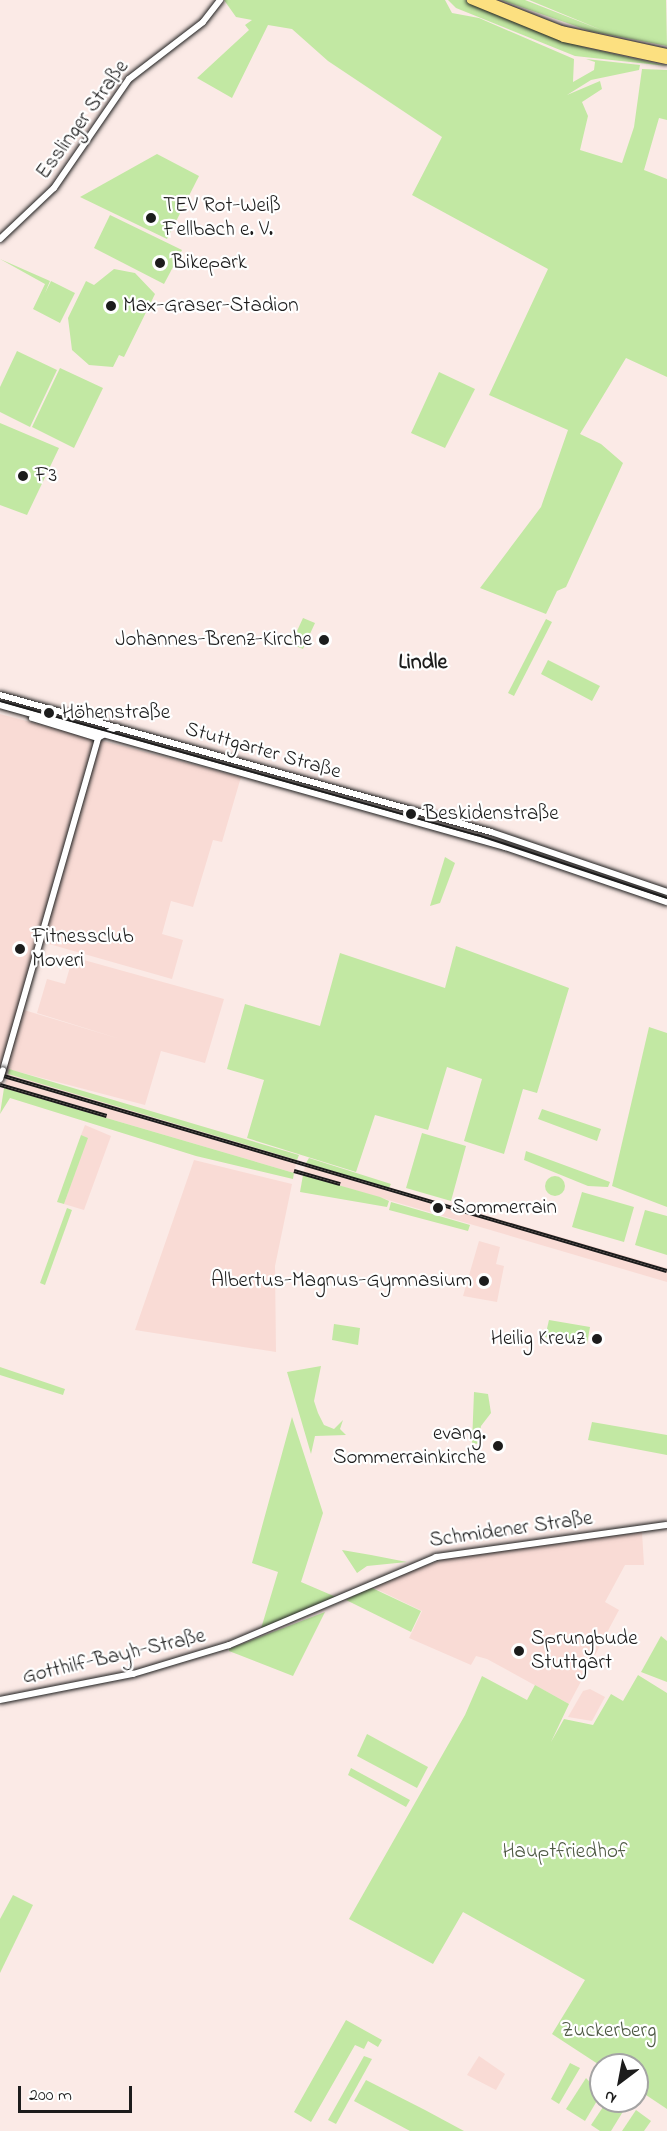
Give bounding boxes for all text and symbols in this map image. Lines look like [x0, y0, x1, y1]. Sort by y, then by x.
street label: Esslinger Straße [31, 55, 135, 185]
place label: TEV Rot-Weiß Fellbach e. V. [163, 193, 281, 243]
marker: TEV Rot-Weiß Fellbach e. V. [144, 211, 158, 225]
place label: Bikepark [172, 250, 247, 276]
marker: Bikepark [153, 256, 167, 270]
place label: Max-Graser-Stadion [123, 293, 299, 319]
marker: Max-Graser-Stadion [104, 299, 118, 313]
place label: F3 [35, 463, 57, 489]
marker: F3 [16, 469, 30, 483]
place label: Johannes-Brenz-Kirche [115, 627, 312, 653]
marker: Johannes-Brenz-Kirche [317, 633, 331, 647]
district label: Lindle [399, 651, 447, 677]
place label: Höhenstraße [62, 700, 170, 726]
marker: Höhenstraße [40, 704, 58, 722]
street label: Stuttgarter Straße [182, 717, 344, 785]
place label: Beskidenstraße [424, 801, 559, 827]
marker: Beskidenstraße [402, 805, 420, 823]
place label: Fitnessclub Moveri [32, 924, 133, 974]
marker: Fitnessclub Moveri [13, 942, 27, 956]
place label: Sommerrain [452, 1195, 557, 1221]
marker: Sommerrain [429, 1199, 447, 1217]
place label: Albertus-Magnus-Gymnasium [211, 1268, 472, 1294]
marker: Albertus-Magnus-Gymnasium [477, 1274, 491, 1288]
place label: Heilig Kreuz [491, 1326, 585, 1352]
marker: Heilig Kreuz [590, 1332, 604, 1346]
place label: evang. Sommerrainkirche [333, 1421, 486, 1471]
marker: evang. Sommerrainkirche [491, 1439, 505, 1453]
street label: Schmidener Straße [428, 1506, 594, 1554]
street label: Gotthilf-Bayh-Straße [20, 1624, 208, 1690]
place label: Sprungbude Stuttgart [531, 1626, 638, 1676]
marker: Sprungbude Stuttgart [512, 1644, 526, 1658]
park label: Hauptfriedhof [502, 1839, 628, 1865]
park label: Zuckerberg [562, 2018, 656, 2044]
north arrow [589, 2053, 649, 2113]
scale bar [21, 2074, 135, 2112]
text: 200 m [29, 2083, 72, 2109]
text: N [600, 2084, 621, 2110]

